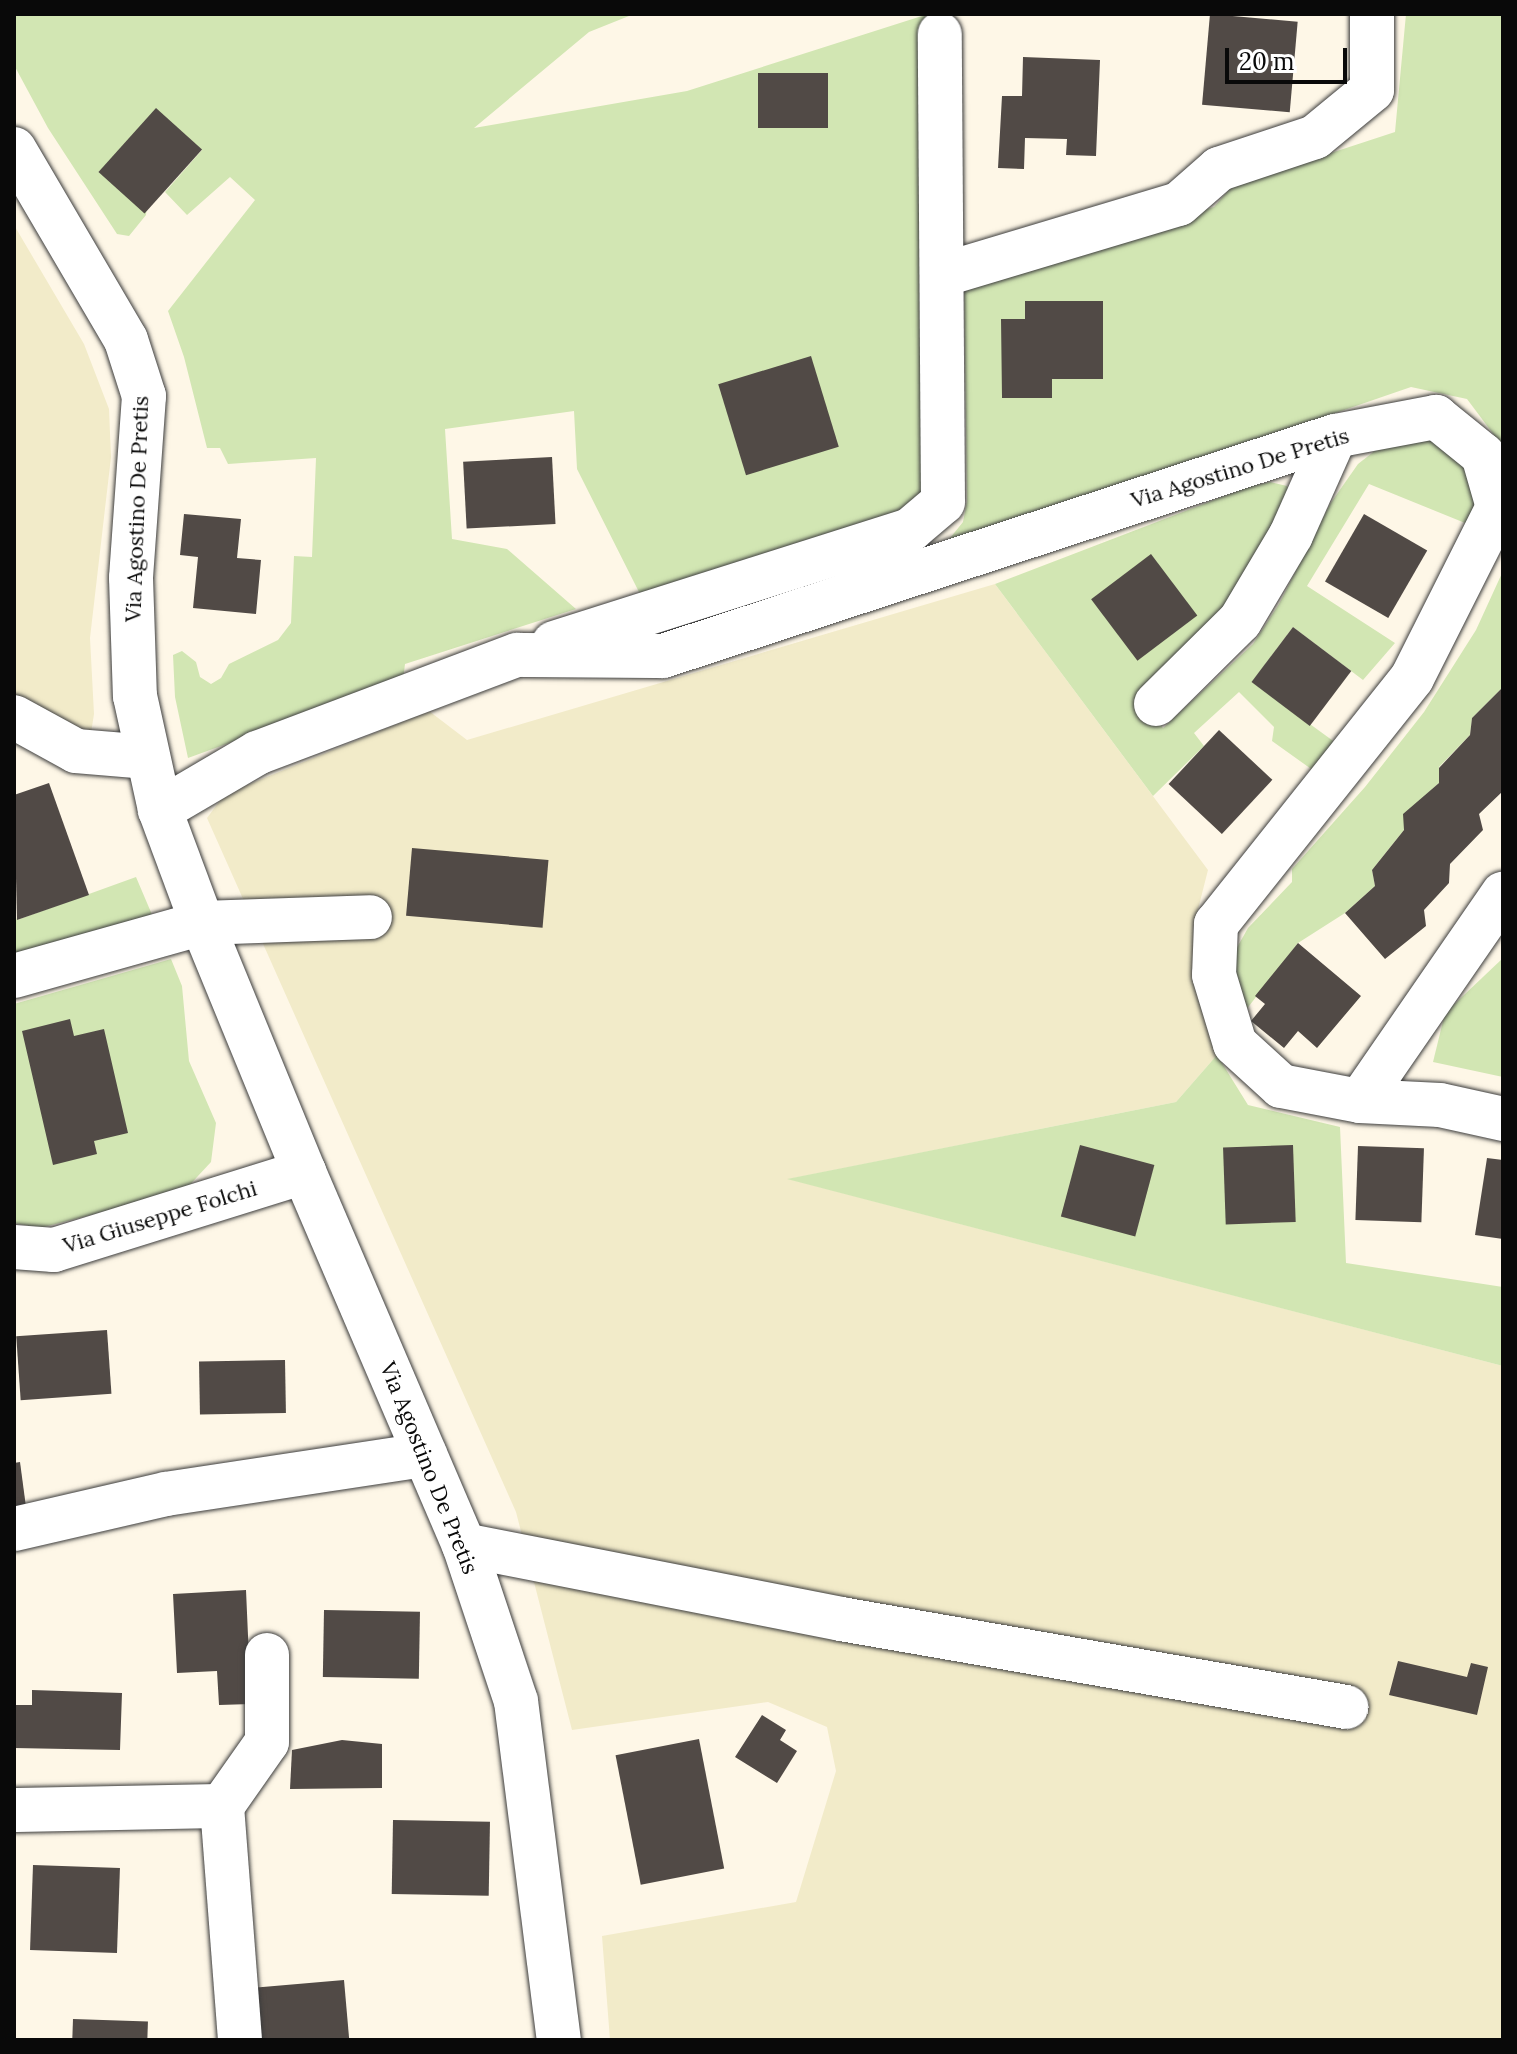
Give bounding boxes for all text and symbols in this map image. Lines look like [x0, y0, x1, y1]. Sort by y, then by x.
scale bar [1229, 32, 1351, 82]
text: 20 m [1239, 46, 1295, 77]
street label: Via Agostino De Pretis [120, 395, 154, 623]
street label: Via Agostino De Pretis [1128, 422, 1352, 514]
street label: Via Giuseppe Folchi [60, 1175, 260, 1259]
street label: Via Agostino De Pretis [374, 1358, 484, 1578]

